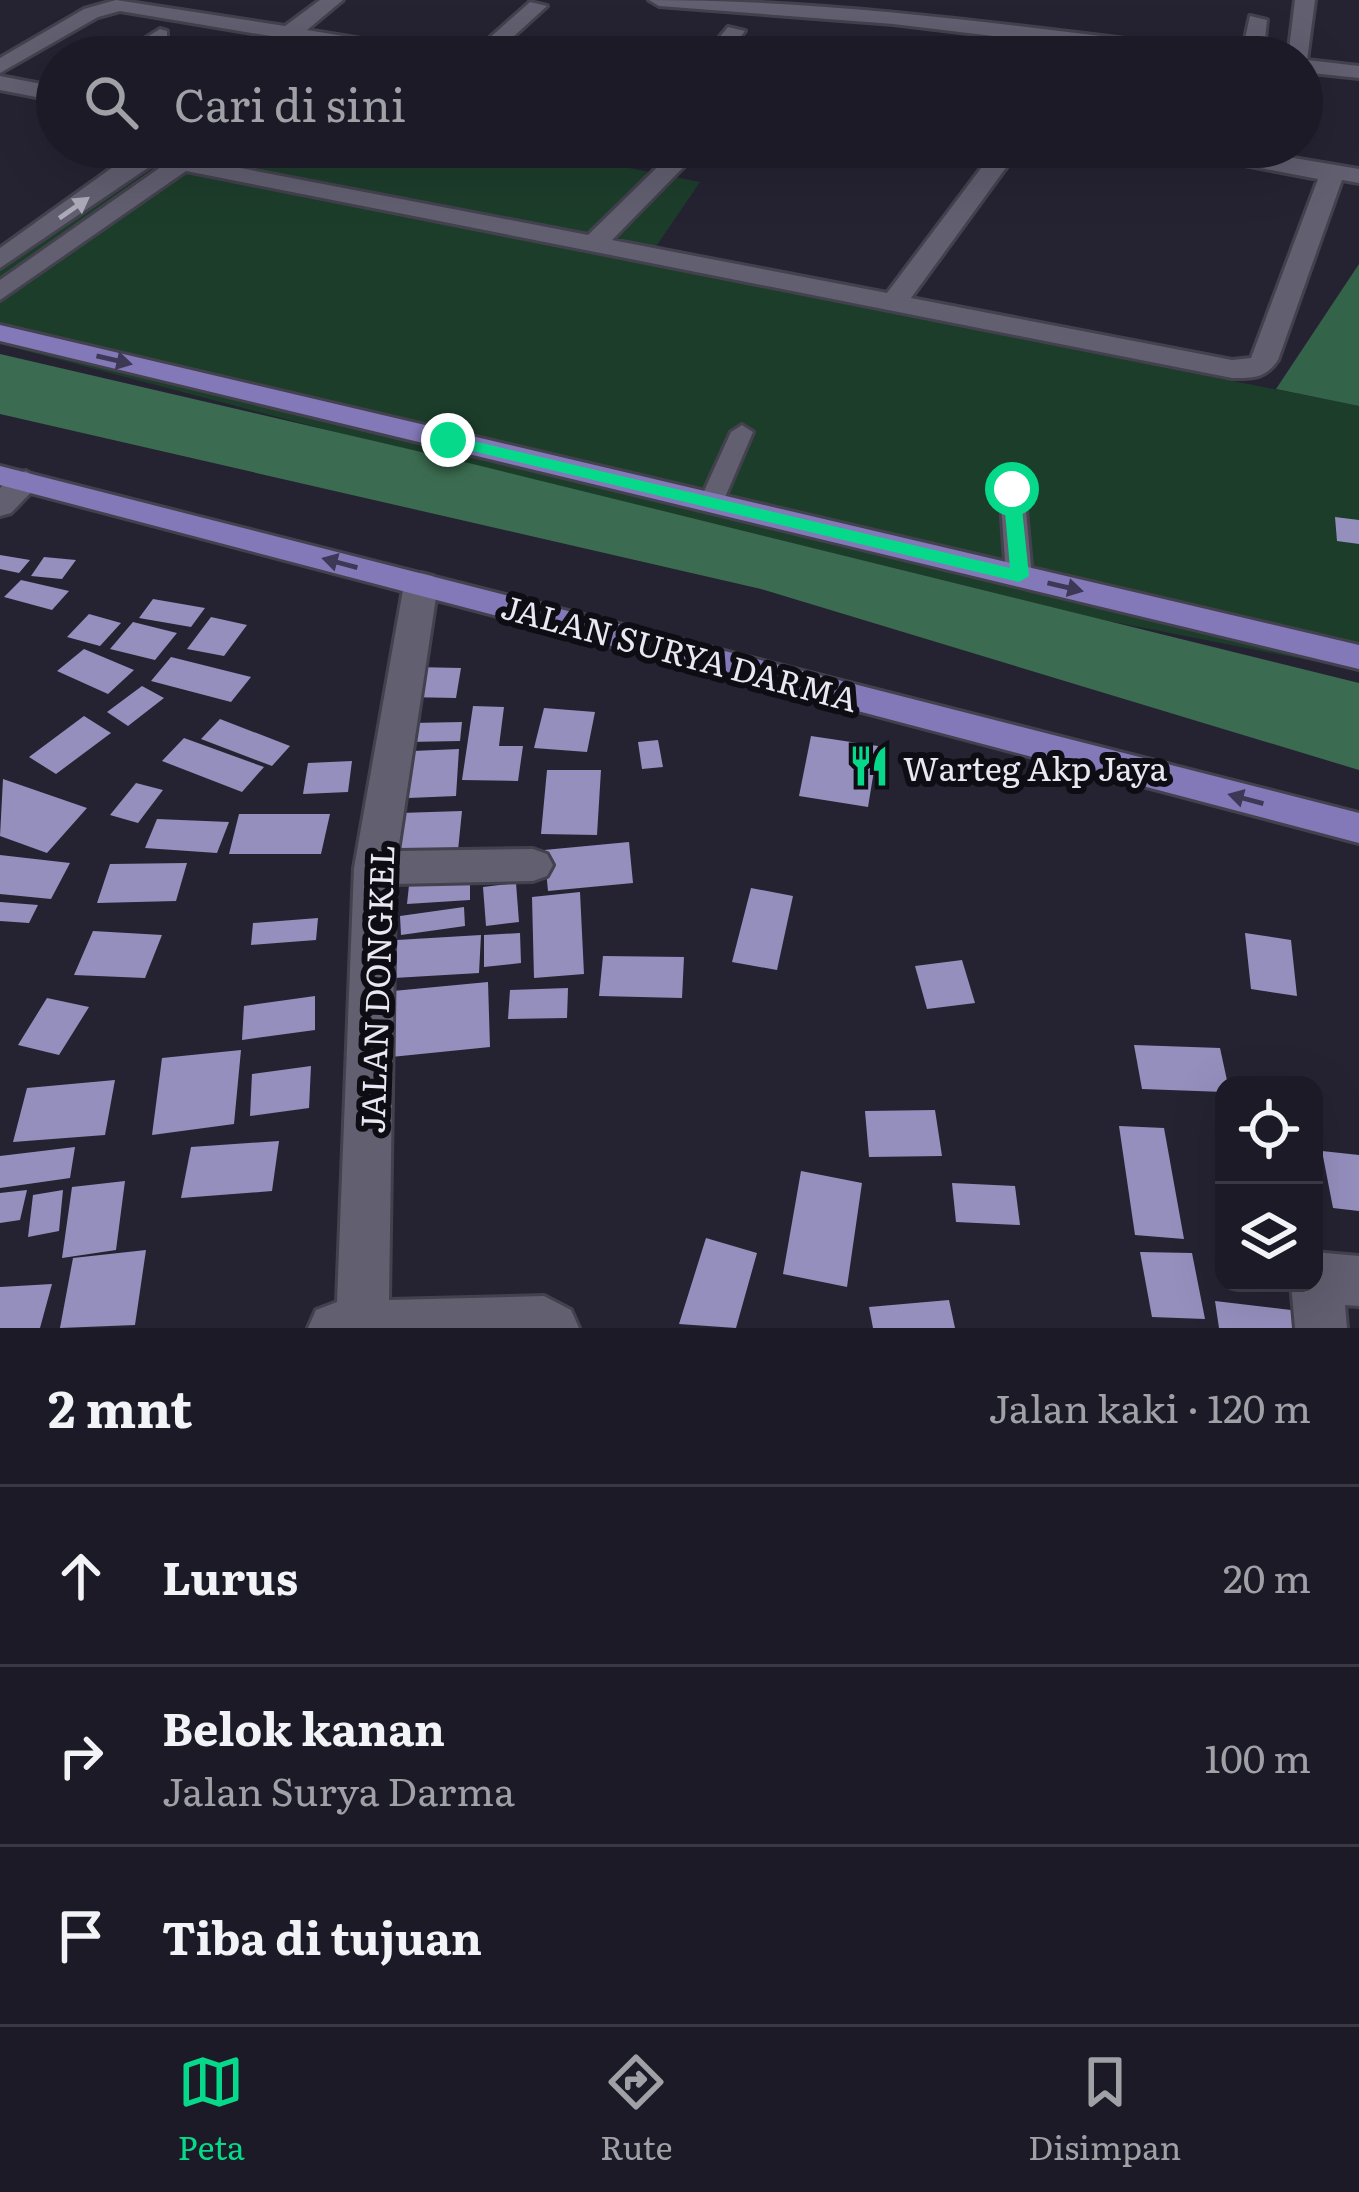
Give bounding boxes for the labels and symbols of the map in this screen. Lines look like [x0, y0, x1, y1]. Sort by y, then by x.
one-way arrow [58, 197, 90, 220]
one-way arrow [95, 351, 132, 370]
route end [421, 413, 475, 467]
route start [985, 462, 1039, 516]
one-way arrow [321, 553, 358, 572]
one-way arrow [1047, 578, 1084, 597]
street label: JALAN SURYA DARMA [496, 580, 864, 722]
place label: Warteg Akp Jaya [903, 742, 1168, 791]
restaurant icon: Warteg Akp Jaya [846, 743, 892, 789]
one-way arrow [1227, 788, 1264, 807]
street label: JALAN DONGKEL [345, 844, 405, 1134]

